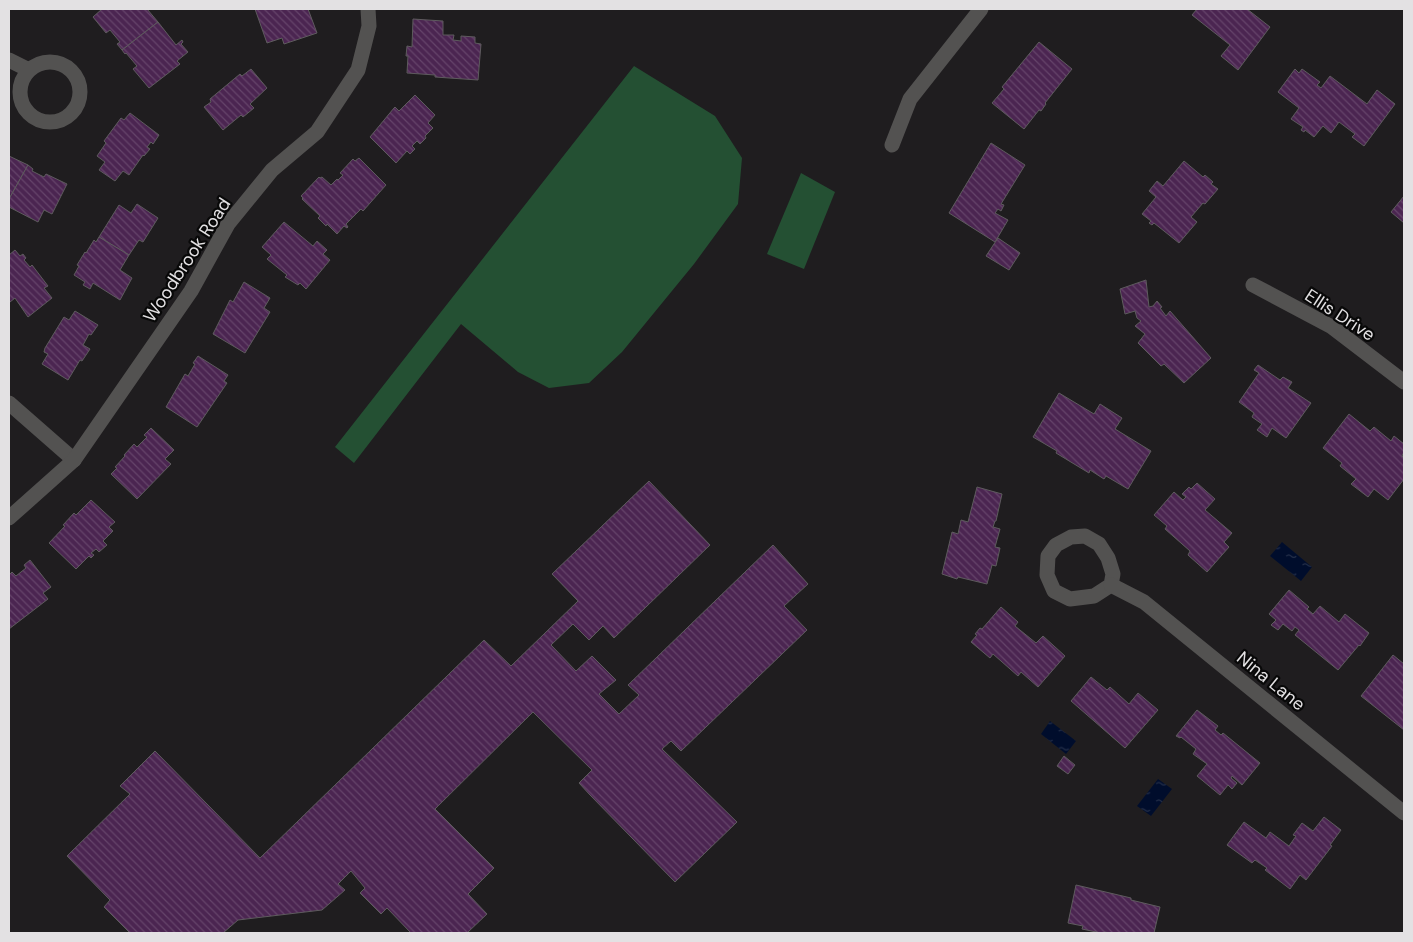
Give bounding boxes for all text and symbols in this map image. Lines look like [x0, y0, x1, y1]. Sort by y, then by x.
street label: Woodbrook Road [138, 193, 236, 327]
street label: Ellis Drive [1300, 283, 1380, 347]
street label: Nina Lane [1232, 646, 1310, 716]

